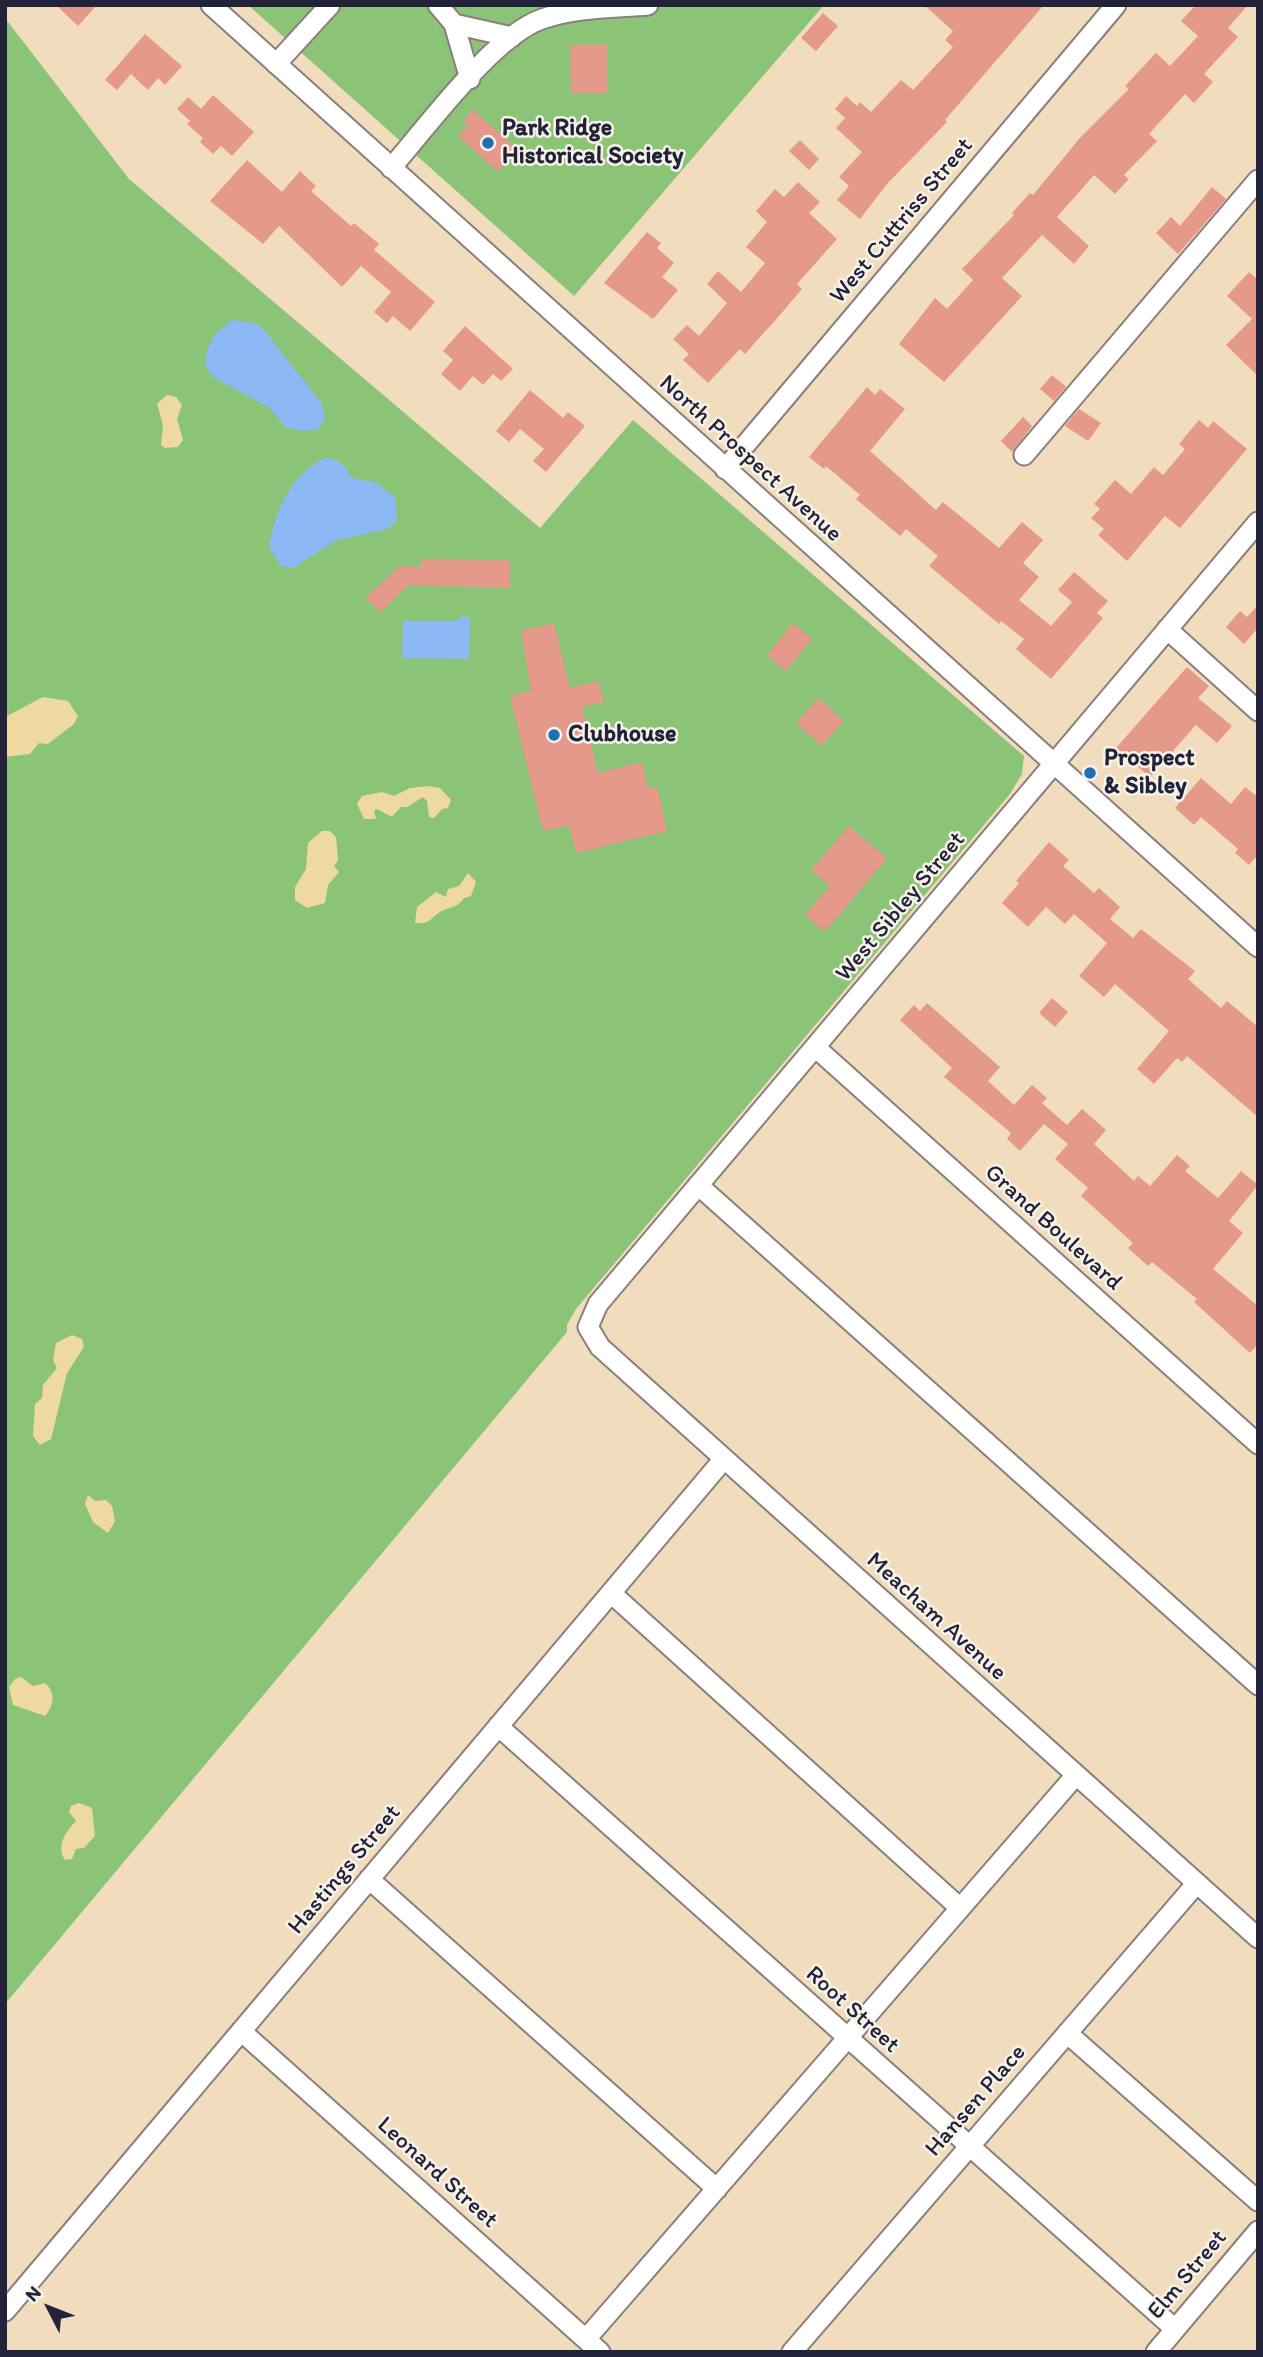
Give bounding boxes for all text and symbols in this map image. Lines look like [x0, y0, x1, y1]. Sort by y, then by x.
place label: Park Ridge Historical Society [502, 115, 683, 171]
street label: West Cuttriss Street [824, 132, 980, 310]
marker: Park Ridge Historical Society [480, 135, 496, 151]
street label: North Prospect Avenue [653, 369, 847, 549]
place label: Clubhouse [568, 721, 676, 749]
marker: Clubhouse [546, 727, 562, 743]
place label: Prospect & Sibley [1104, 745, 1195, 801]
marker: Prospect & Sibley [1082, 765, 1098, 781]
street label: West Sibley Street [830, 826, 972, 988]
street label: Grand Boulevard [978, 1159, 1128, 1297]
street label: Meacham Avenue [860, 1546, 1012, 1688]
street label: Hastings Street [282, 1799, 408, 1941]
street label: Root Street [799, 1960, 905, 2060]
street label: Hansen Place [920, 2039, 1032, 2163]
street label: Leonard Street [371, 2111, 503, 2235]
street label: Elm Street [1142, 2224, 1234, 2326]
north arrow [14, 2273, 84, 2343]
text: N [20, 2281, 46, 2306]

